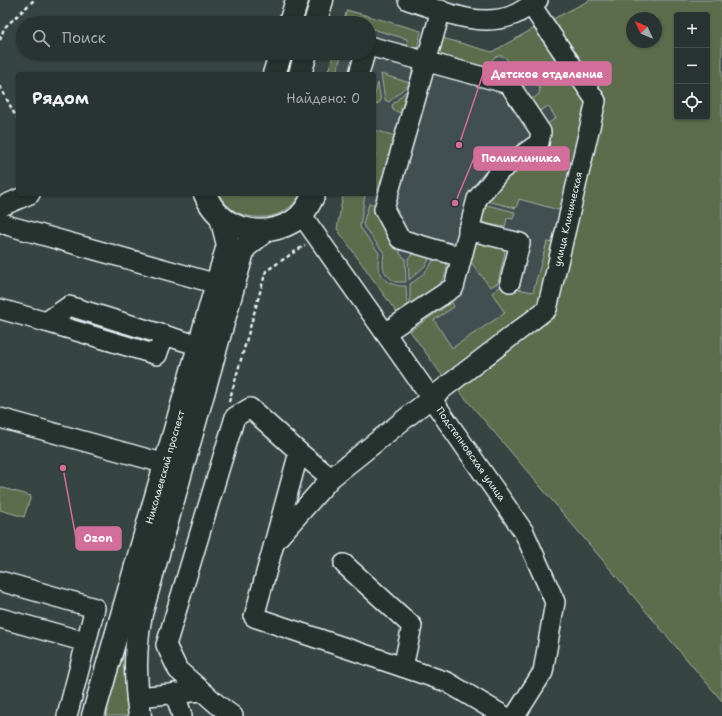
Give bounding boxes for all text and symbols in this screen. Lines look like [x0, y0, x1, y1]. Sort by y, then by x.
north arrow [626, 12, 662, 48]
map controls [674, 12, 710, 120]
button: + [674, 12, 710, 48]
search box [16, 16, 376, 60]
icon: search [30, 27, 52, 49]
text: Поиск [62, 28, 106, 48]
button: − [674, 48, 710, 84]
callout: Детское отделение [483, 62, 611, 85]
text: Детское отделение [491, 67, 604, 82]
button: locate [674, 84, 710, 120]
text: Рядом [32, 87, 89, 109]
text: Найдено: 0 [286, 90, 360, 107]
callout: Поликлиника [474, 147, 569, 170]
text: Поликлиника [482, 151, 561, 166]
street label: улица Клиническая [551, 170, 585, 268]
street label: Подстепновская улица [434, 404, 509, 504]
street label: Николаевский проспект [142, 408, 188, 525]
callout: Ozon [76, 527, 121, 550]
text: Ozon [84, 531, 113, 546]

